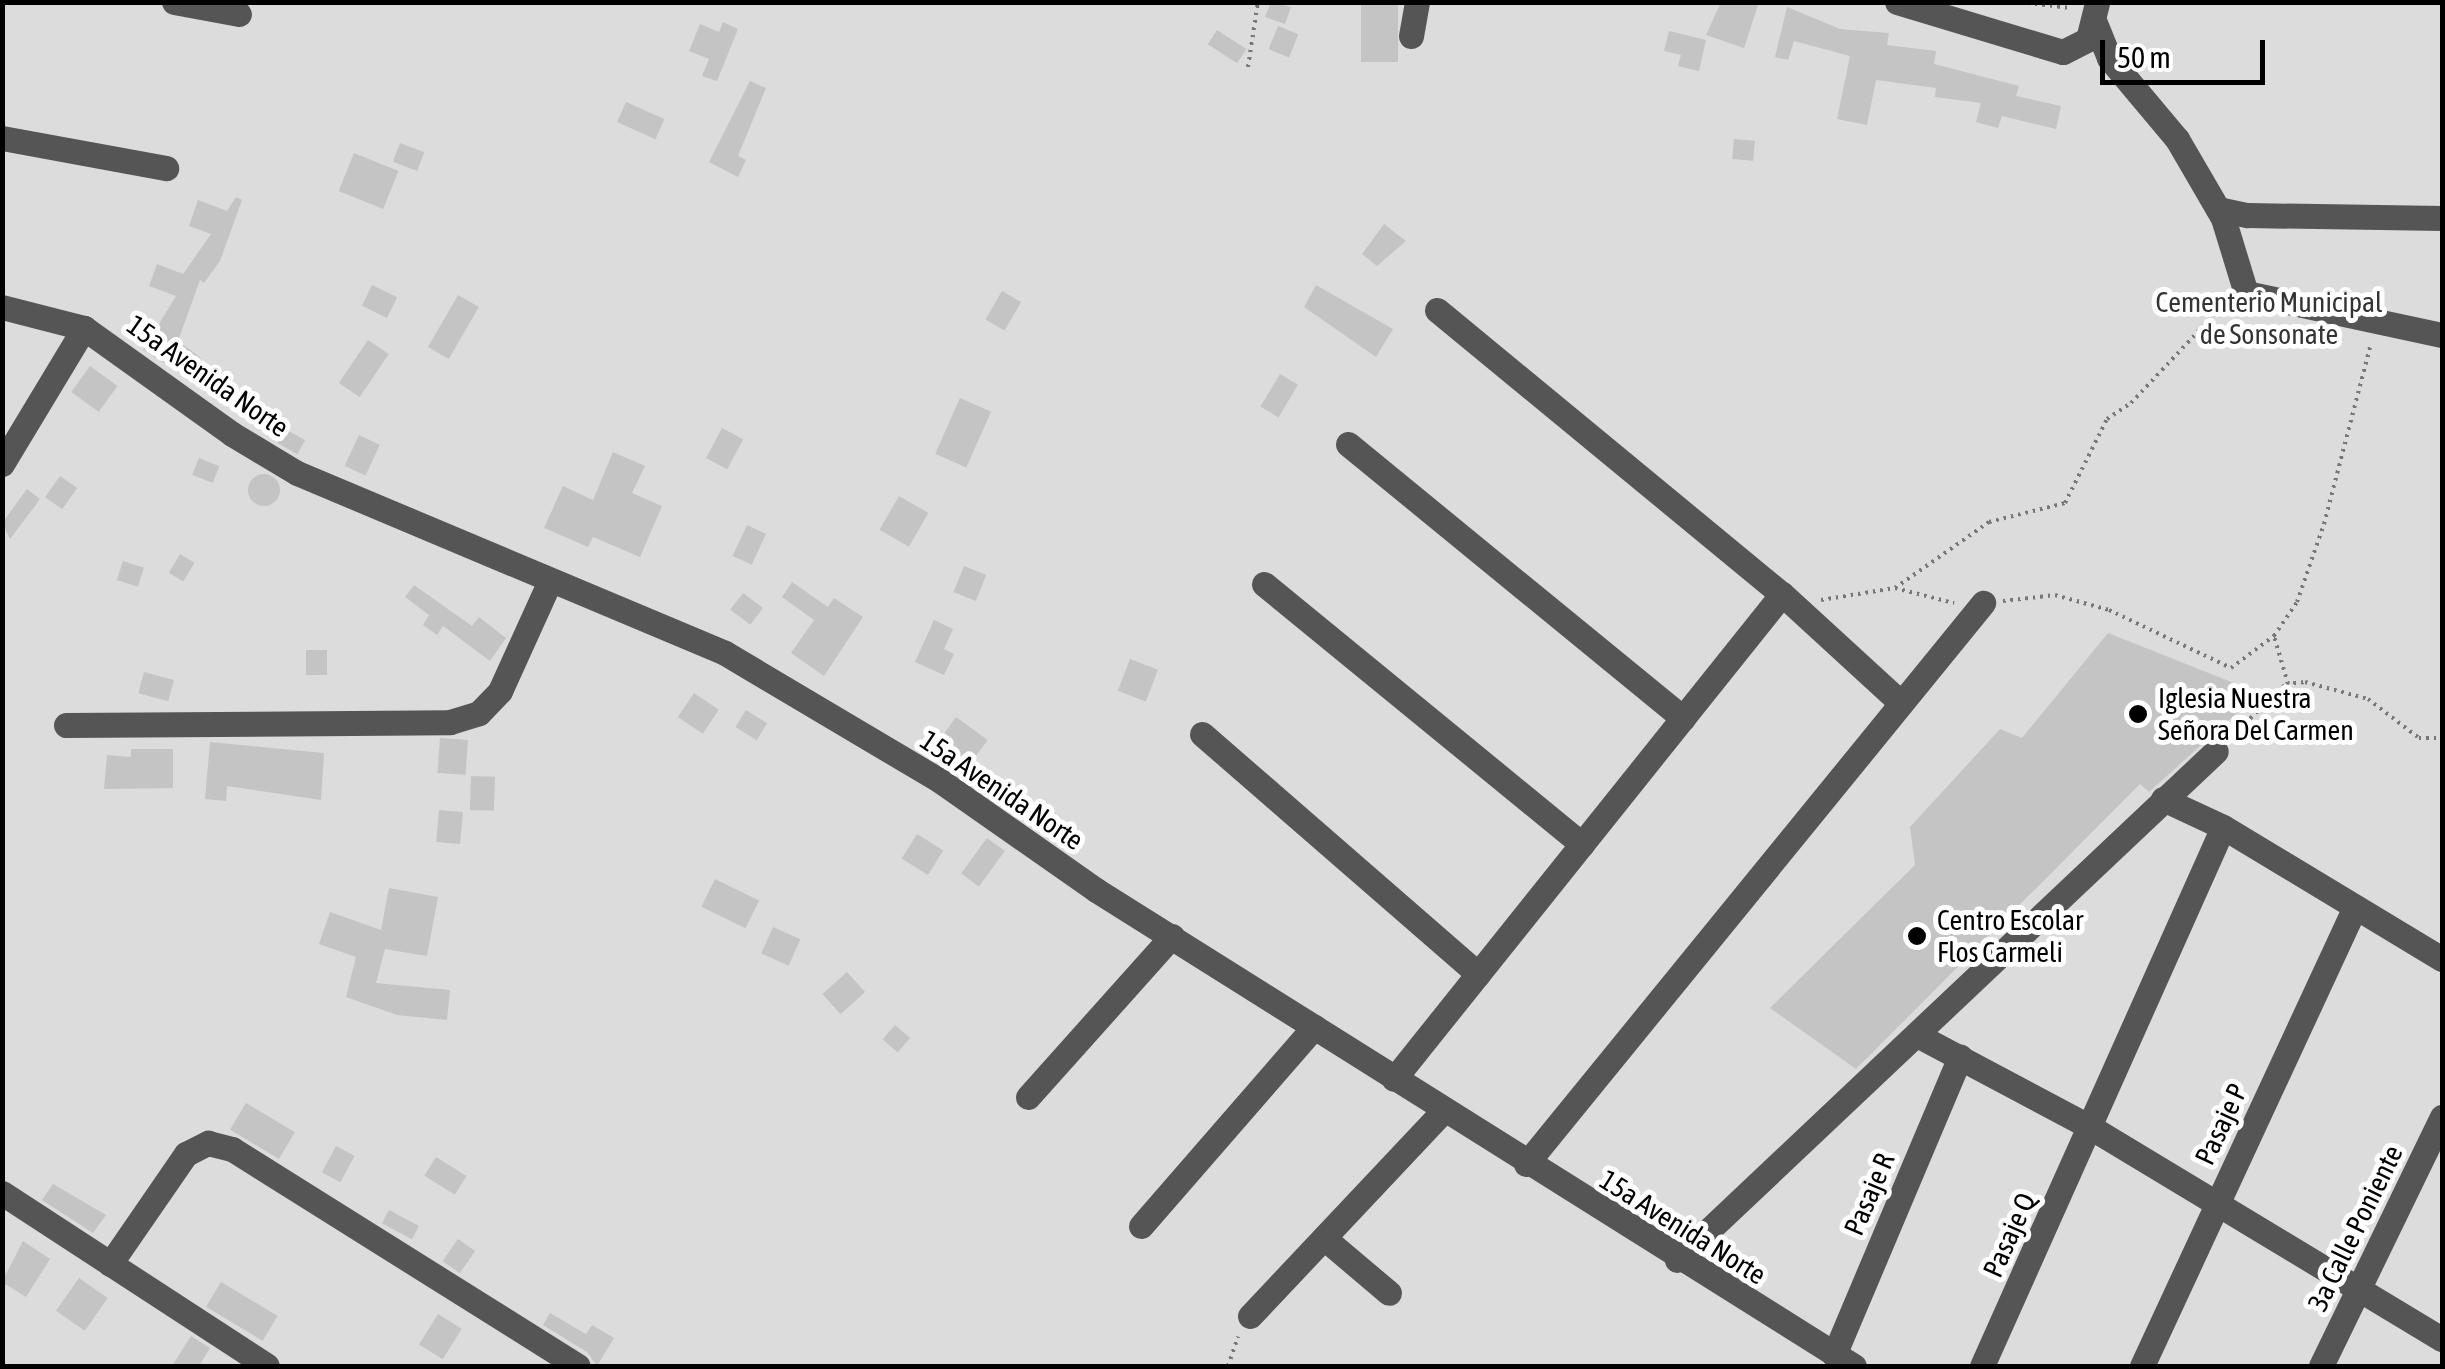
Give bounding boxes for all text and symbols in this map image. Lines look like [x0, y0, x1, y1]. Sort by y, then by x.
scale bar [2105, 20, 2270, 82]
text: 50 m [2117, 40, 2171, 74]
park label: Cementerio Municipal de Sonsonate [2156, 285, 2382, 351]
street label: 15a Avenida Norte [121, 308, 295, 444]
place label: Iglesia Nuestra Señora Del Carmen [2158, 681, 2354, 747]
marker: Iglesia Nuestra Señora Del Carmen [2127, 703, 2149, 725]
street label: 15a Avenida Norte [914, 723, 1090, 857]
place label: Centro Escolar Flos Carmeli [1937, 903, 2083, 969]
marker: Centro Escolar Flos Carmeli [1906, 925, 1928, 947]
street label: Pasaje P [2188, 1078, 2254, 1170]
street label: 3a Calle Poniente [2300, 1140, 2410, 1316]
street label: Pasaje R [1837, 1148, 1901, 1240]
street label: 15a Avenida Norte [1594, 1163, 1772, 1291]
street label: Pasaje Q [1976, 1188, 2042, 1282]

